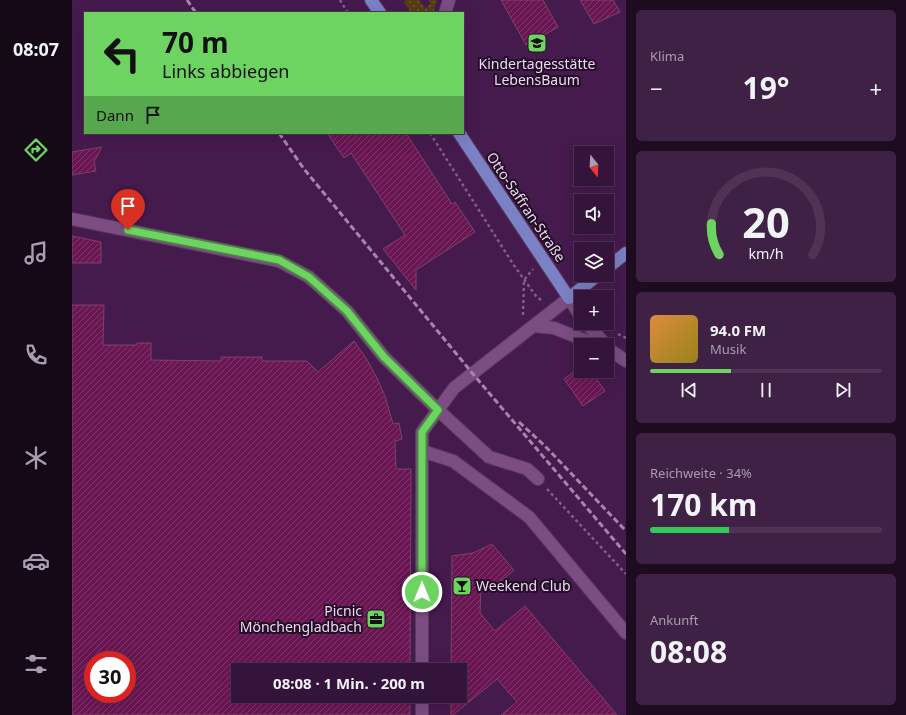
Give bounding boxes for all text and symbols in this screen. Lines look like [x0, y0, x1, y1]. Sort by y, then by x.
text: 70 m [162, 23, 229, 61]
icon: left [96, 28, 148, 80]
school or university icon: Kindertagesstätte LebensBaum [526, 32, 548, 54]
text: 08:07 [13, 37, 59, 61]
text: Klima [650, 47, 684, 65]
place label: Kindertagesstätte LebensBaum [479, 54, 596, 89]
text: Links abbiegen [162, 59, 290, 83]
text: 19° [742, 67, 790, 108]
text: − [650, 73, 663, 103]
text: + [869, 73, 882, 103]
icon: arrive [142, 104, 164, 126]
text: Dann [96, 105, 134, 125]
icon: directions [22, 136, 50, 164]
north arrow [574, 146, 614, 186]
map controls [574, 146, 614, 378]
street label: Otto-Saffran-Straße [483, 148, 570, 265]
pin [111, 189, 145, 230]
text: 20 [742, 193, 790, 249]
button: sound [574, 194, 614, 234]
icon: arrive [117, 195, 139, 217]
icon: music [22, 239, 50, 267]
button: layers [574, 242, 614, 282]
text: km/h [748, 243, 784, 262]
button: + [574, 290, 614, 330]
text: 94.0 FM [710, 320, 766, 340]
button: − [574, 338, 614, 378]
text: Musik [710, 340, 746, 358]
icon: phone [22, 341, 50, 369]
icon: previous [678, 379, 700, 401]
icon: pause [755, 379, 777, 401]
icon: next [832, 379, 854, 401]
icon: climate [22, 444, 50, 472]
text: Reichweite · 34% [650, 464, 752, 482]
text: 170 km [650, 484, 757, 525]
icon: car [22, 547, 50, 575]
position arrow [401, 571, 443, 613]
bar icon: Weekend Club [451, 575, 473, 597]
place label: Weekend Club [476, 576, 571, 595]
place label: Picnic Mönchengladbach [240, 601, 362, 636]
office icon: Picnic Mönchengladbach [365, 608, 387, 630]
text: Ankunft [650, 611, 699, 629]
text: 08:08 [650, 631, 727, 672]
icon: filters [22, 650, 50, 678]
speed limit sign: 30 [84, 651, 136, 703]
text: 08:08 · 1 Min. · 200 m [273, 673, 425, 693]

